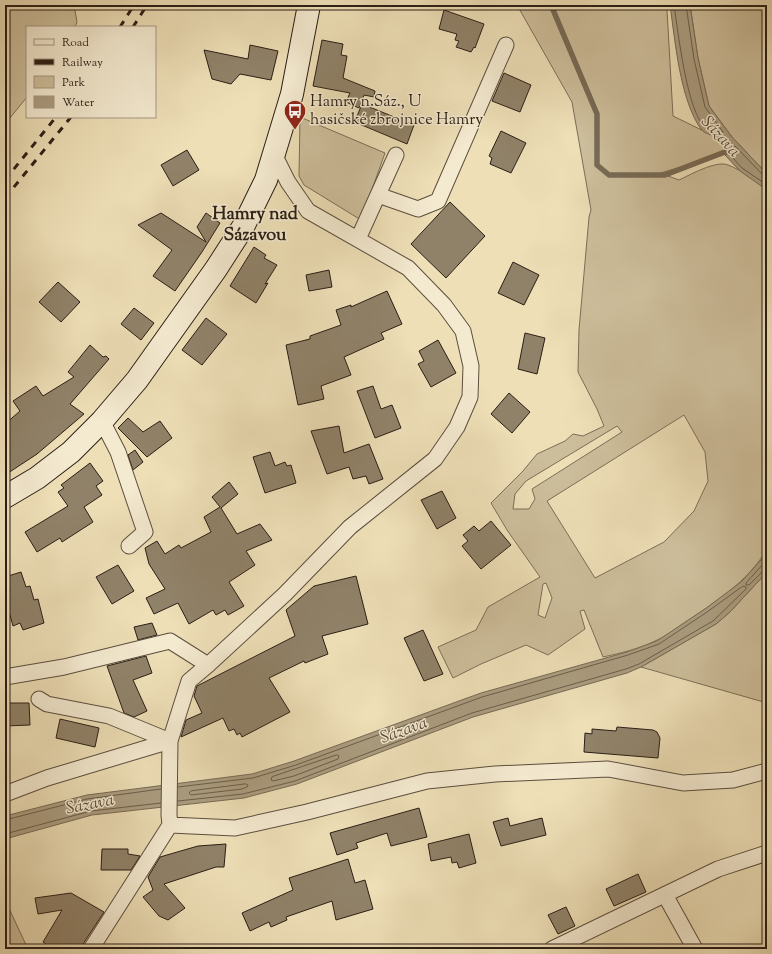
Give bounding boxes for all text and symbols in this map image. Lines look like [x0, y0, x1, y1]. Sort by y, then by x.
legend [26, 26, 156, 118]
text: Road [62, 34, 89, 52]
text: Railway [62, 54, 103, 72]
text: Park [62, 74, 85, 92]
place label: Hamry n.Sáz., U hasičské zbrojnice Hamry [310, 91, 483, 132]
text: Water [62, 94, 95, 112]
bus stop icon: Hamry n.Sáz., U hasičské zbrojnice Hamry [282, 98, 308, 131]
water label: Sázava [695, 111, 745, 163]
district label: Hamry nad Sázavou [212, 202, 299, 249]
water label: Sázava [377, 711, 431, 751]
water label: Sázava [64, 789, 116, 821]

